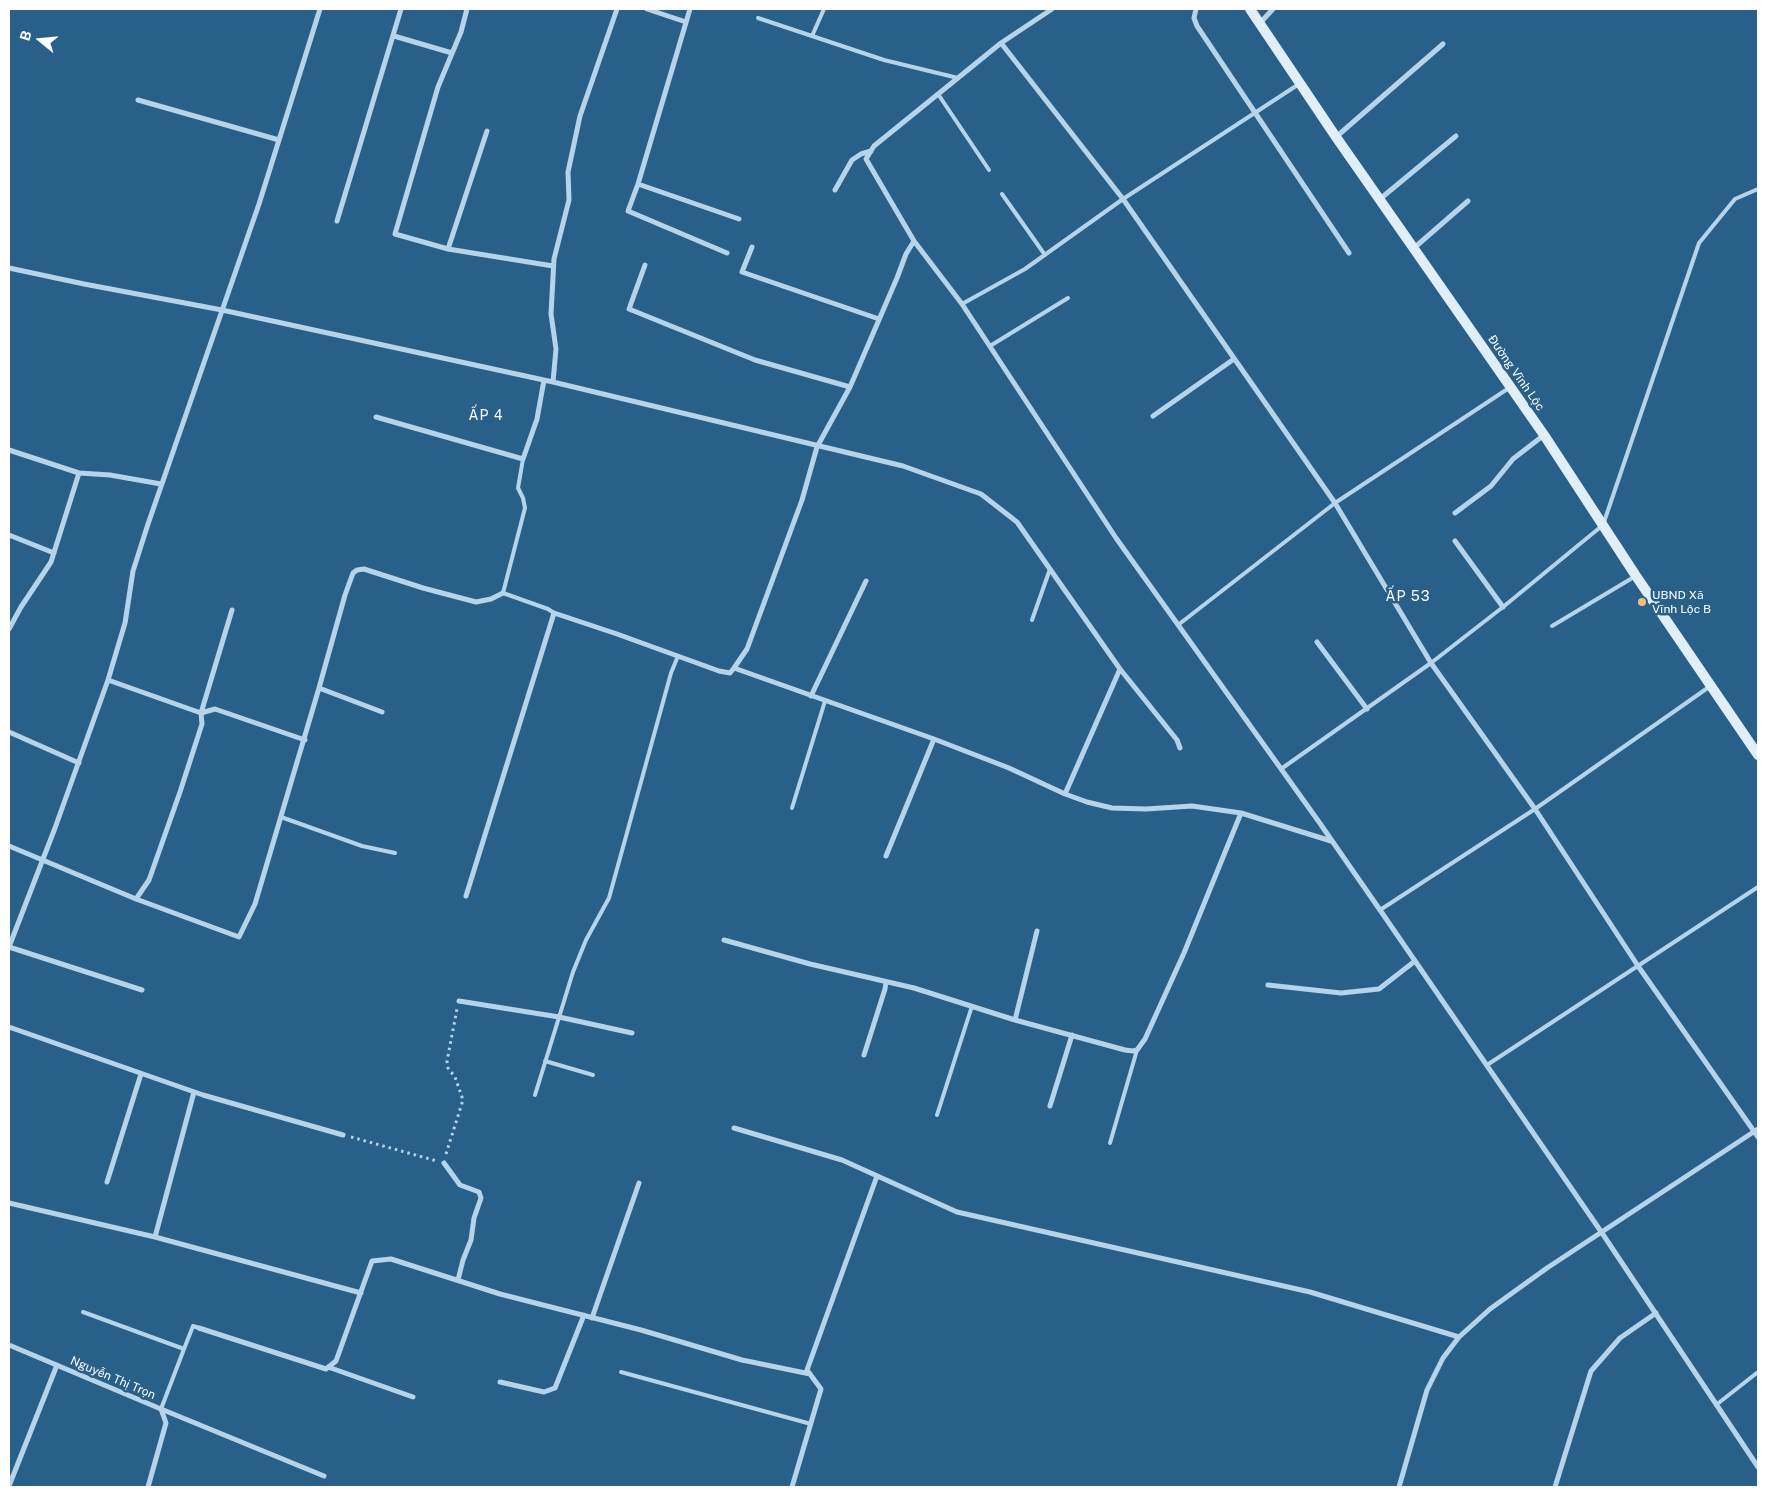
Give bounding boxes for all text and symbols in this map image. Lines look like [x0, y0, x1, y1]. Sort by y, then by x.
north arrow [15, 15, 65, 65]
text: B [17, 29, 35, 43]
street label: Đường Vĩnh Lộc [1485, 333, 1547, 413]
district label: ẤP 4 [468, 408, 504, 424]
place label: UBND Xã Vĩnh Lộc B [1652, 588, 1711, 616]
district label: ẤP 53 [1385, 589, 1431, 605]
marker: UBND Xã Vĩnh Lộc B [1636, 596, 1648, 608]
street label: Nguyễn Thị Trọn [68, 1354, 158, 1402]

